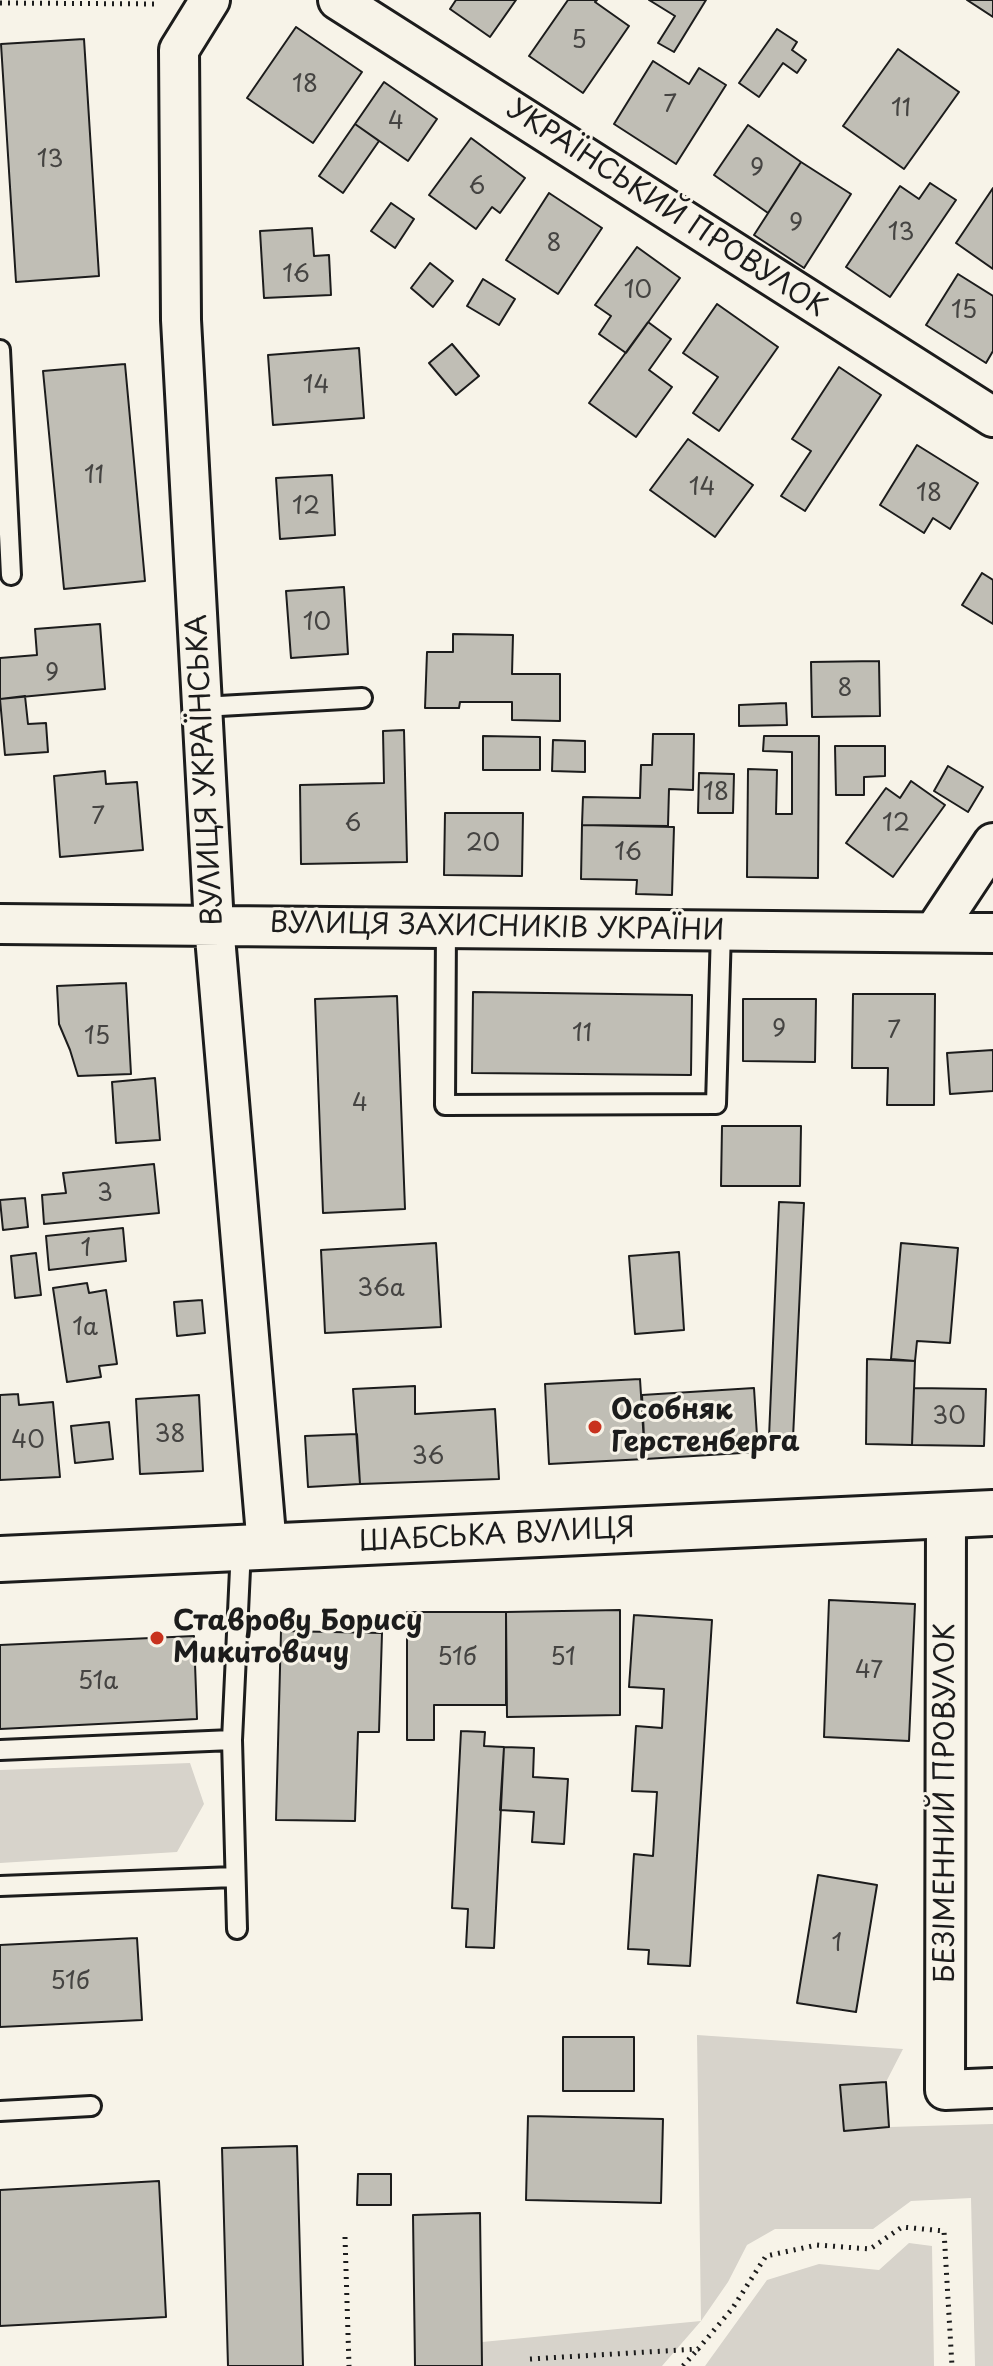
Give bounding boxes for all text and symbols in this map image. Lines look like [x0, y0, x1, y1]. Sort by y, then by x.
house number: 5 [571, 27, 587, 55]
house number: 18 [292, 71, 318, 99]
house number: 7 [663, 91, 677, 119]
street label: УКРАЇНСЬКИЙ ПРОВУЛОК [500, 93, 832, 325]
house number: 11 [891, 95, 911, 123]
house number: 4 [388, 108, 404, 136]
house number: 13 [37, 146, 63, 174]
house number: 9 [750, 155, 764, 183]
house number: 6 [469, 173, 485, 201]
house number: 9 [789, 210, 803, 238]
house number: 13 [888, 219, 914, 247]
house number: 8 [547, 230, 561, 258]
house number: 16 [282, 261, 310, 289]
house number: 10 [624, 277, 652, 305]
house number: 15 [951, 297, 977, 325]
house number: 14 [303, 372, 329, 400]
house number: 11 [84, 462, 104, 490]
house number: 14 [689, 474, 715, 502]
house number: 18 [916, 480, 942, 508]
house number: 12 [292, 493, 320, 521]
house number: 10 [303, 609, 331, 637]
street label: ВУЛИЦЯ УКРАЇНСЬКА [181, 613, 231, 927]
house number: 9 [45, 660, 59, 688]
house number: 8 [838, 675, 852, 703]
house number: 18 [703, 779, 729, 807]
house number: 7 [91, 803, 105, 831]
house number: 6 [345, 810, 361, 838]
house number: 12 [882, 810, 910, 838]
house number: 20 [466, 830, 500, 858]
house number: 16 [614, 839, 642, 867]
street label: ВУЛИЦЯ ЗАХИСНИКІВ УКРАЇНИ [269, 907, 725, 949]
house number: 9 [772, 1016, 786, 1044]
house number: 7 [887, 1017, 901, 1045]
house number: 11 [572, 1020, 592, 1048]
house number: 15 [84, 1023, 110, 1051]
house number: 4 [352, 1090, 368, 1118]
house number: 3 [97, 1180, 113, 1208]
house number: 1 [81, 1235, 91, 1263]
house number: 36а [357, 1275, 405, 1303]
house number: 1а [72, 1314, 98, 1342]
place label: Особняк Герстенберга [611, 1394, 800, 1460]
house number: 30 [932, 1403, 966, 1431]
marker: Особняк Герстенберга [586, 1418, 604, 1436]
house number: 38 [155, 1421, 185, 1449]
house number: 40 [11, 1427, 45, 1455]
house number: 36 [412, 1443, 444, 1471]
street label: ШАБСЬКА ВУЛИЦЯ [358, 1512, 636, 1560]
place label: Ставрову Борису Микитовичу [173, 1605, 422, 1671]
street label: БЕЗІМЕННИЙ ПРОВУЛОК [929, 1623, 963, 1983]
marker: Ставрову Борису Микитовичу [148, 1629, 166, 1647]
house number: 51б [437, 1644, 477, 1672]
house number: 51 [550, 1644, 576, 1672]
house number: 47 [855, 1657, 883, 1685]
house number: 51а [78, 1668, 118, 1696]
house number: 1 [832, 1930, 842, 1958]
house number: 51б [50, 1968, 90, 1996]

